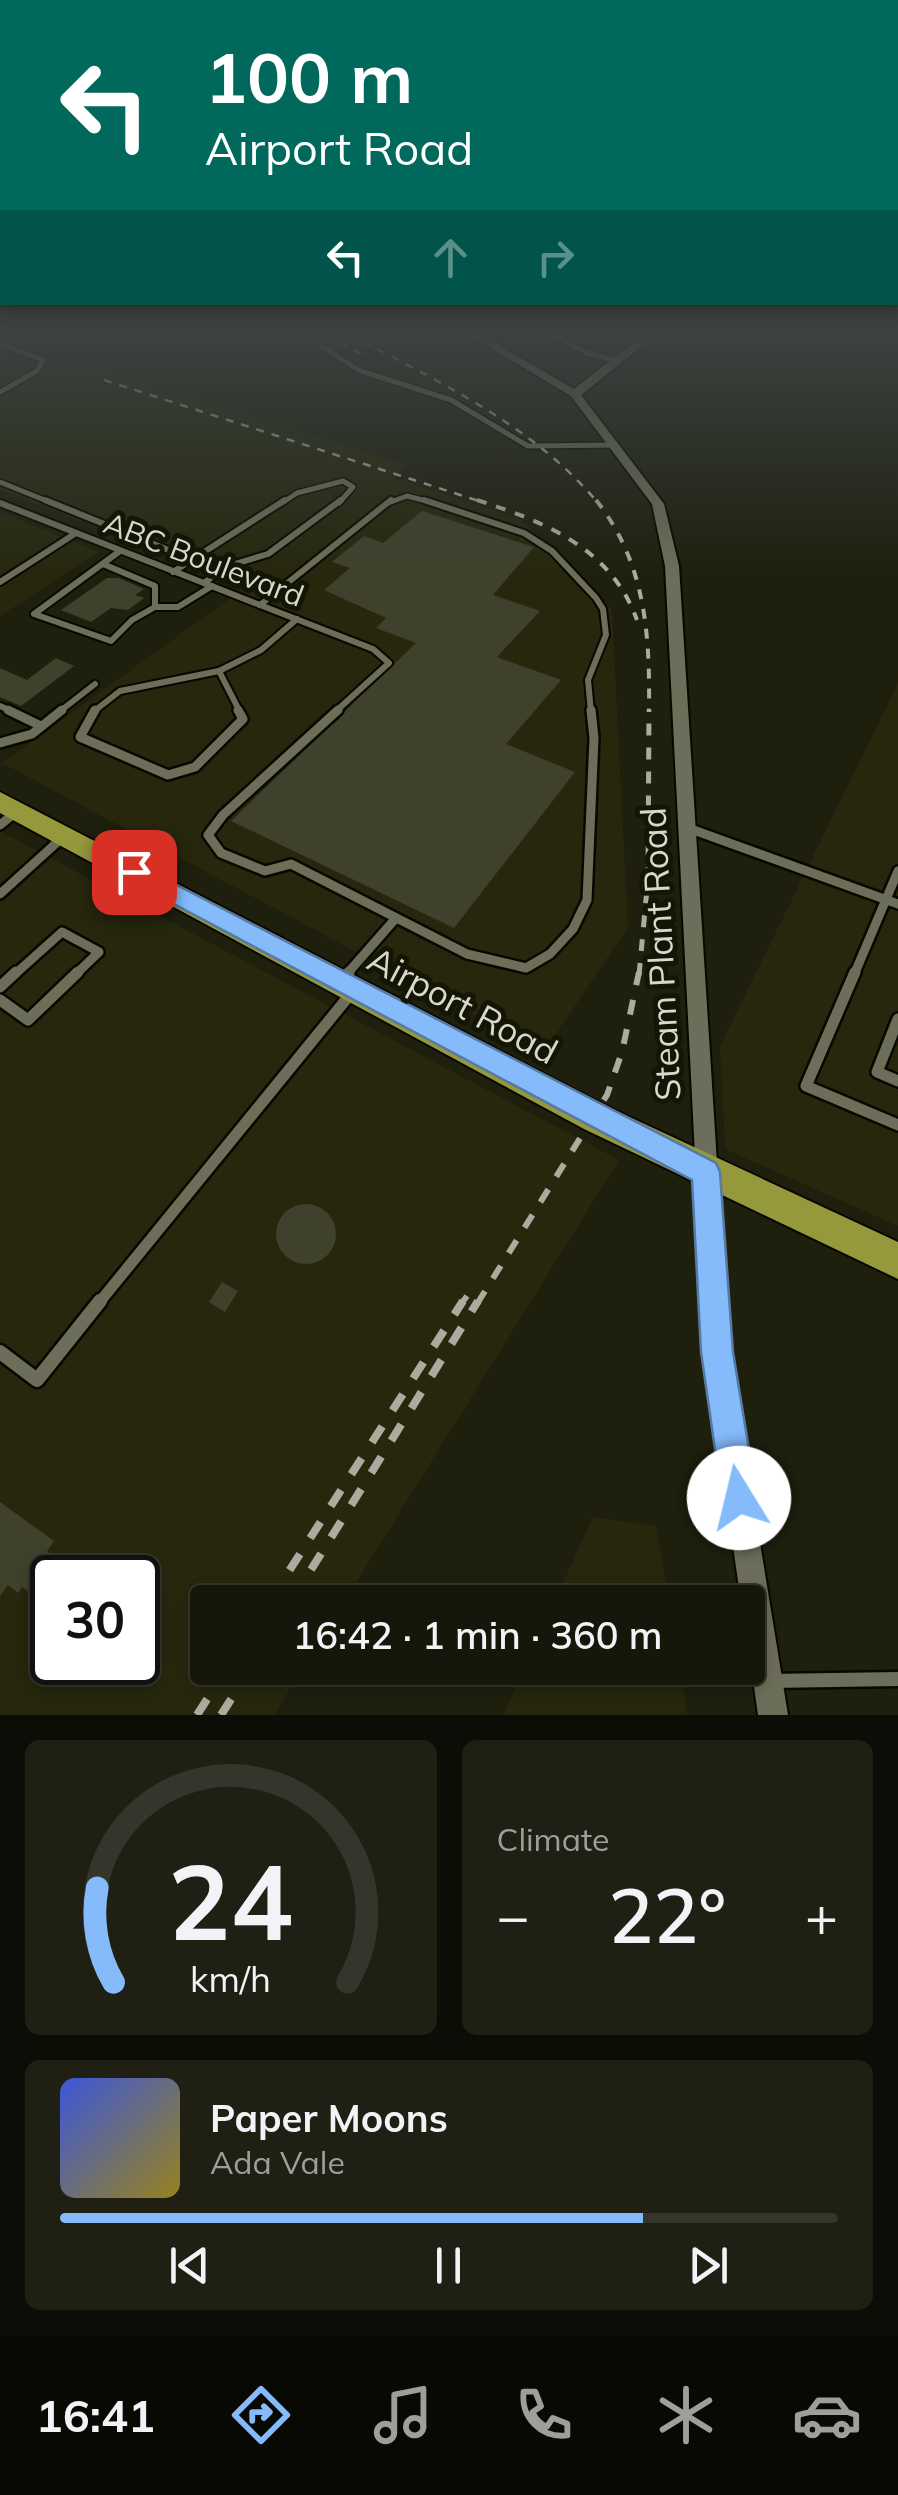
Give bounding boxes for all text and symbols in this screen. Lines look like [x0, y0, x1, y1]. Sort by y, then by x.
text: 100 m [205, 33, 413, 121]
icon: left [40, 40, 170, 170]
text: Airport Road [205, 120, 473, 176]
icon: left [318, 230, 373, 285]
icon: ahead [423, 230, 478, 285]
icon: right [528, 230, 583, 285]
street label: ABC Boulevard [99, 503, 309, 615]
street label: Steam Plant Road [630, 806, 690, 1102]
pin [92, 830, 177, 915]
icon: arrive [107, 845, 162, 900]
street label: Airport Road [361, 937, 565, 1073]
position arrow [687, 1446, 791, 1550]
speed limit sign: 30 [30, 1555, 160, 1685]
text: 16:42 · 1 min · 360 m [292, 1611, 663, 1659]
text: Climate [497, 1819, 609, 1859]
text: 24 [168, 1835, 293, 1966]
text: 22° [608, 1868, 726, 1962]
text: − [497, 1881, 530, 1950]
text: + [805, 1881, 838, 1950]
text: km/h [190, 1956, 271, 2001]
text: Paper Moons [210, 2094, 448, 2142]
text: Ada Vale [210, 2142, 345, 2182]
icon: previous [162, 2238, 217, 2293]
icon: pause [421, 2238, 476, 2293]
icon: next [681, 2238, 736, 2293]
icon: directions [226, 2380, 296, 2450]
icon: music [368, 2380, 438, 2450]
icon: phone [509, 2380, 579, 2450]
icon: climate [651, 2380, 721, 2450]
icon: car [792, 2380, 862, 2450]
text: 16:41 [36, 2387, 155, 2443]

